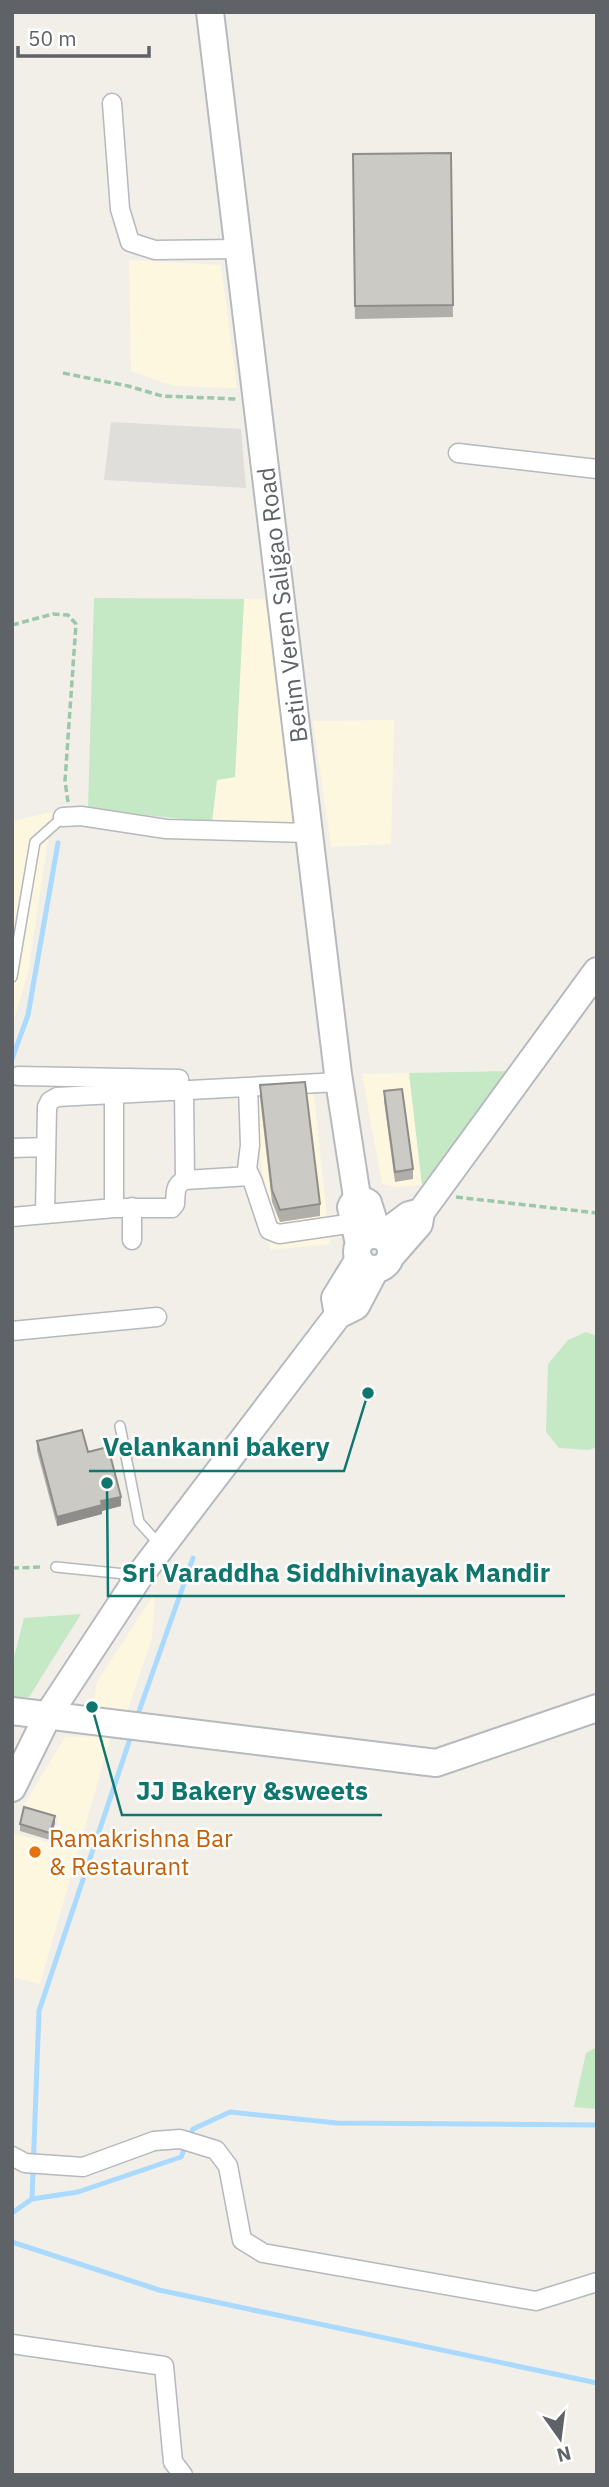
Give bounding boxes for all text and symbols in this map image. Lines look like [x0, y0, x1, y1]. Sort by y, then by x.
scale bar [18, 14, 149, 58]
text: 50 m [28, 24, 77, 52]
street label: Betim Veren Saligao Road [249, 466, 315, 744]
callout: Velankanni bakery [89, 1424, 344, 1471]
text: Velankanni bakery [102, 1429, 330, 1463]
callout: Sri Varaddha Siddhivinayak Mandir [108, 1549, 565, 1596]
text: Sri Varaddha Siddhivinayak Mandir [122, 1555, 550, 1589]
callout: JJ Bakery &sweets [122, 1768, 382, 1815]
text: JJ Bakery &sweets [136, 1773, 368, 1807]
place label: Ramakrishna Bar & Restaurant [49, 1822, 233, 1882]
marker: Ramakrishna Bar & Restaurant [27, 1844, 43, 1860]
north arrow [525, 2403, 595, 2473]
text: N [555, 2441, 574, 2468]

